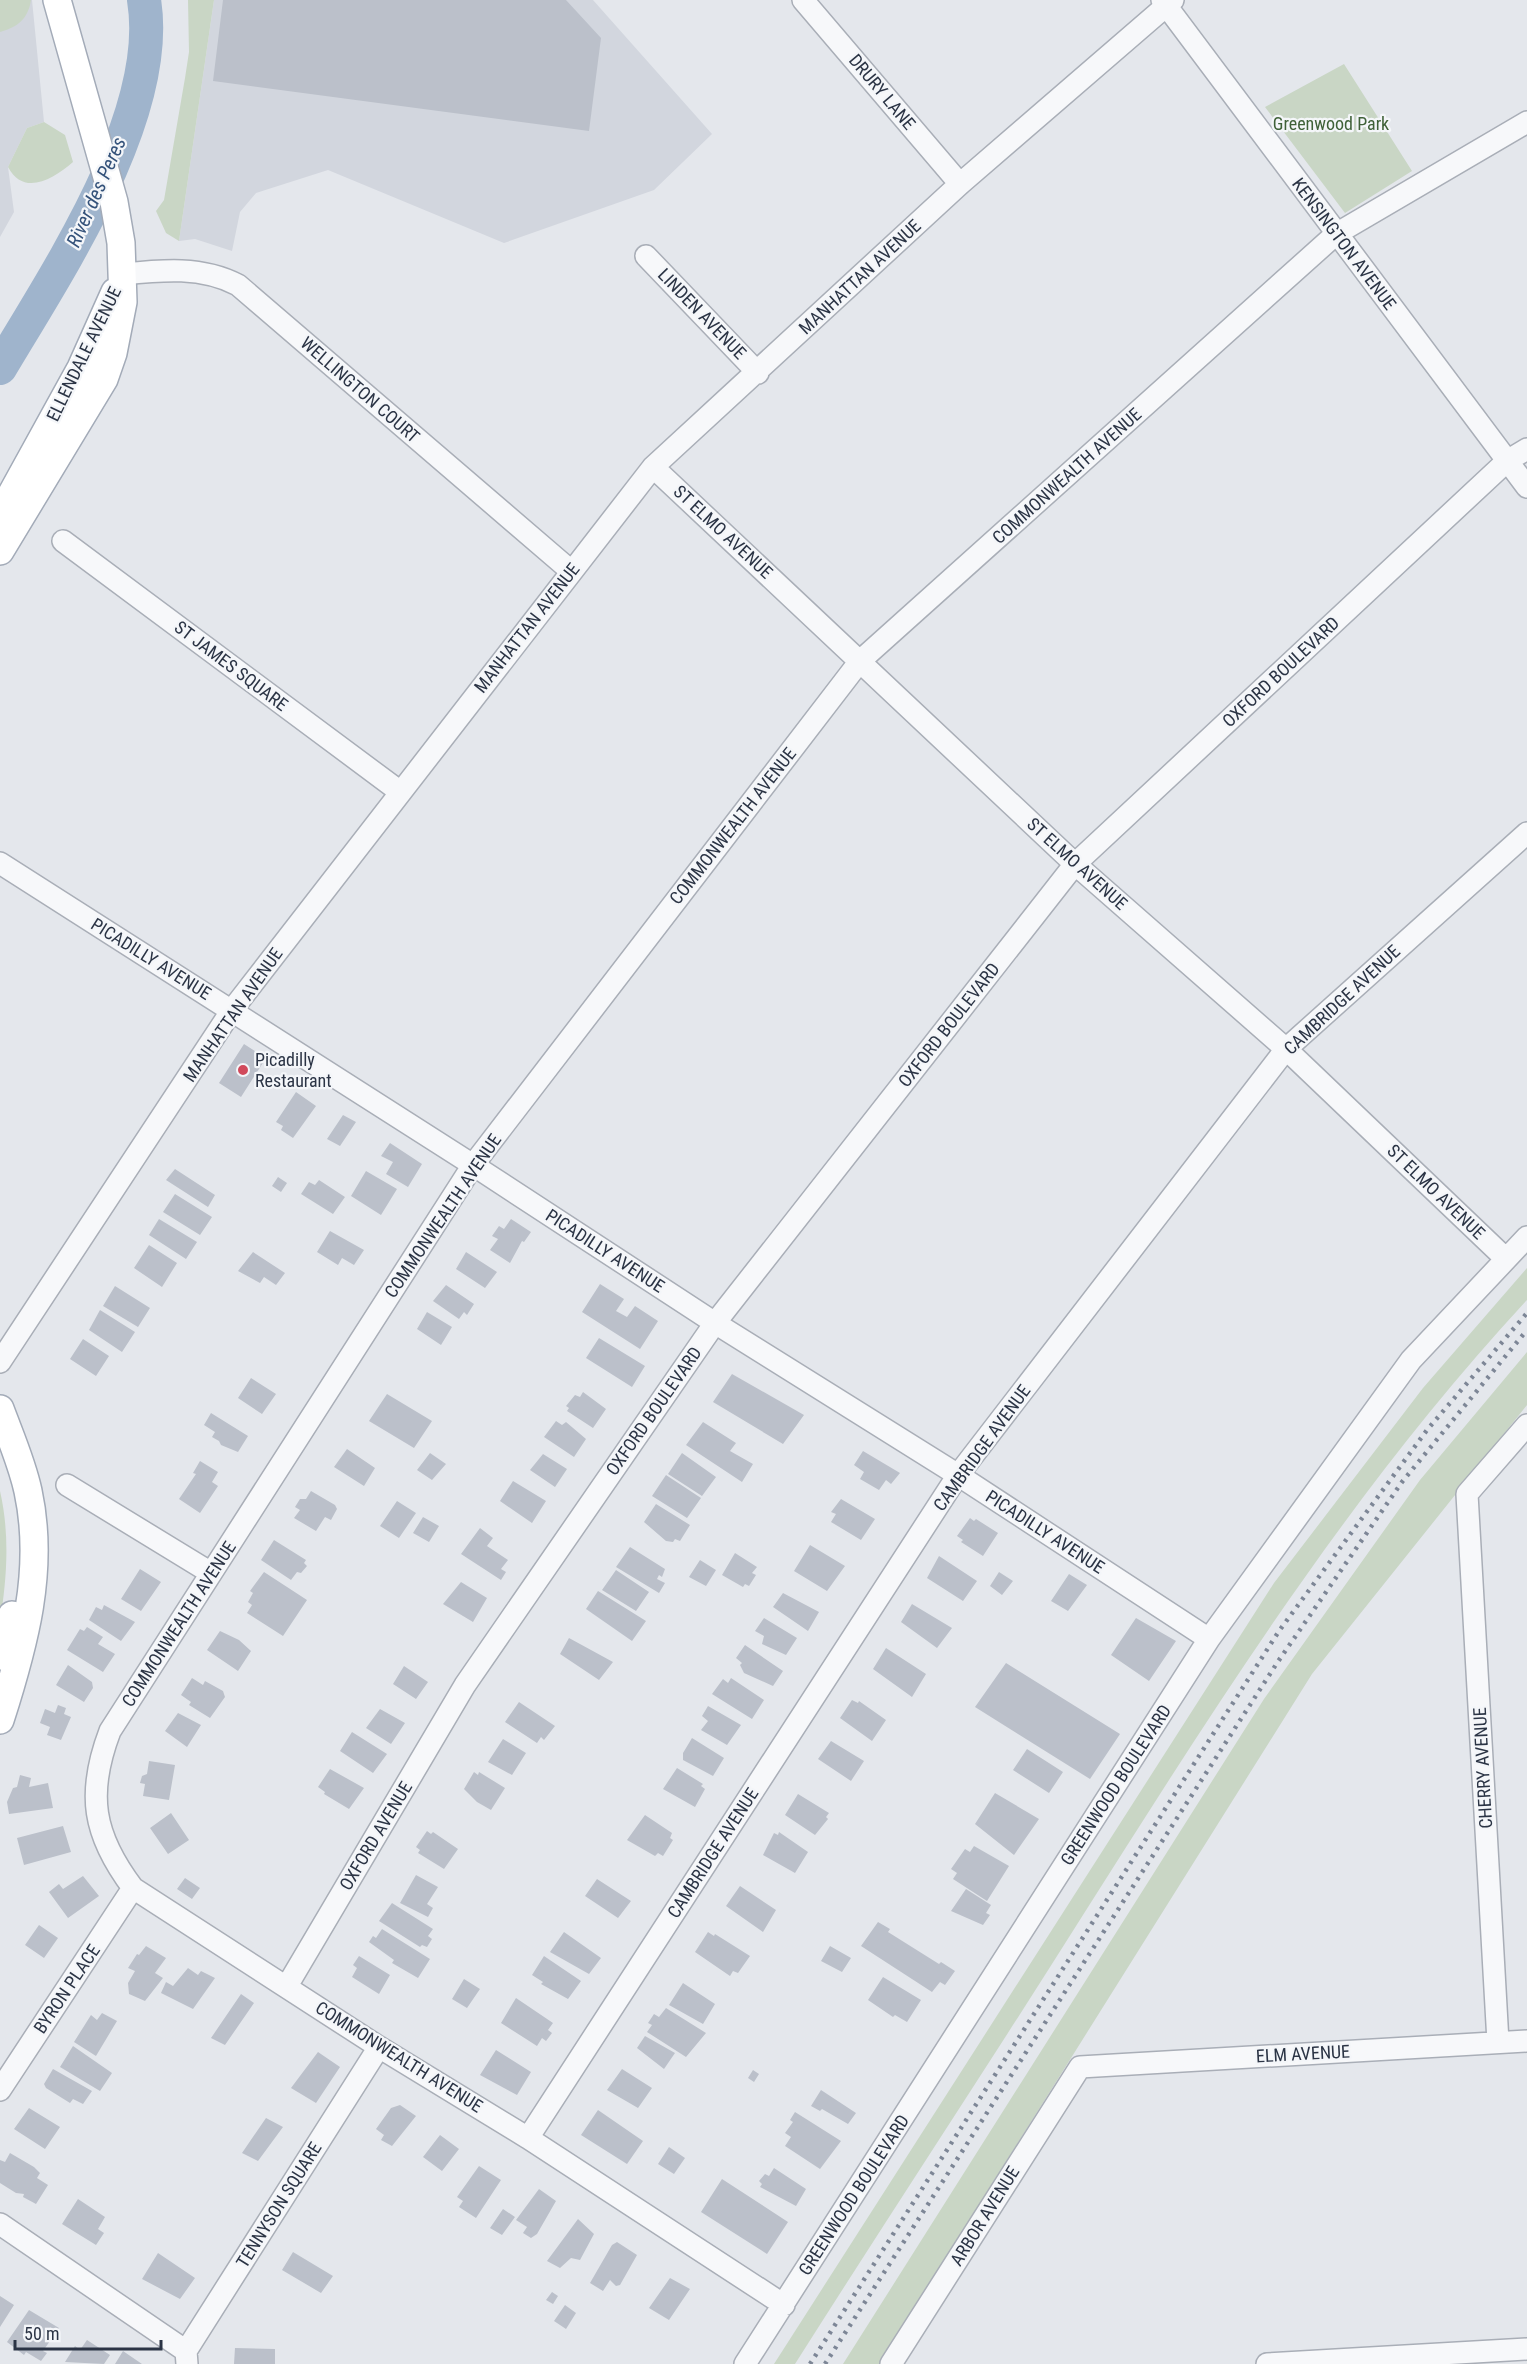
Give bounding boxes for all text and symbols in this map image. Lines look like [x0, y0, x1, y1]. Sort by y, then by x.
street label: DRURY LANE [845, 50, 920, 134]
park label: Greenwood Park [1273, 113, 1389, 134]
water label: River des Peres [61, 133, 131, 251]
street label: KENSINGTON AVENUE [1288, 174, 1401, 314]
street label: MANHATTAN AVENUE [795, 215, 925, 338]
street label: LINDEN AVENUE [654, 264, 751, 363]
street label: ELLENDALE AVENUE [42, 283, 125, 425]
street label: WELLINGTON COURT [297, 332, 424, 447]
street label: COMMONWEALTH AVENUE [988, 403, 1145, 548]
street label: ST ELMO AVENUE [670, 481, 777, 583]
street label: MANHATTAN AVENUE [470, 559, 584, 697]
street label: OXFORD BOULEVARD [1218, 612, 1343, 731]
street label: ST JAMES SQUARE [171, 616, 292, 715]
street label: COMMONWEALTH AVENUE [665, 743, 800, 908]
street label: ST ELMO AVENUE [1023, 813, 1132, 914]
street label: PICADILLY AVENUE [87, 913, 215, 1004]
street label: CAMBRIDGE AVENUE [1279, 940, 1404, 1059]
street label: MANHATTAN AVENUE [179, 944, 287, 1086]
street label: OXFORD BOULEVARD [894, 958, 1004, 1091]
place label: Picadilly Restaurant [255, 1049, 332, 1091]
marker: Picadilly Restaurant [236, 1063, 250, 1077]
street label: COMMONWEALTH AVENUE [380, 1130, 505, 1302]
street label: ST ELMO AVENUE [1383, 1140, 1489, 1243]
street label: PICADILLY AVENUE [542, 1204, 669, 1297]
street label: OXFORD BOULEVARD [601, 1342, 706, 1479]
street label: CAMBRIDGE AVENUE [929, 1380, 1034, 1515]
street label: PICADILLY AVENUE [982, 1485, 1109, 1578]
street label: COMMONWEALTH AVENUE [117, 1537, 240, 1710]
street label: GREENWOOD BOULEVARD [1056, 1701, 1175, 1869]
street label: CHERRY AVENUE [1469, 1707, 1496, 1829]
street label: OXFORD AVENUE [335, 1778, 416, 1894]
street label: CAMBRIDGE AVENUE [663, 1784, 763, 1922]
street label: BYRON PLACE [29, 1940, 104, 2037]
street label: COMMONWEALTH AVENUE [312, 1997, 487, 2117]
street label: ELM AVENUE [1255, 2041, 1351, 2066]
street label: GREENWOOD BOULEVARD [794, 2111, 913, 2279]
street label: TENNYSON SQUARE [231, 2138, 326, 2271]
street label: ARBOR AVENUE [946, 2162, 1023, 2269]
scale bar [15, 2313, 160, 2351]
text: 50 m [24, 2323, 59, 2344]

